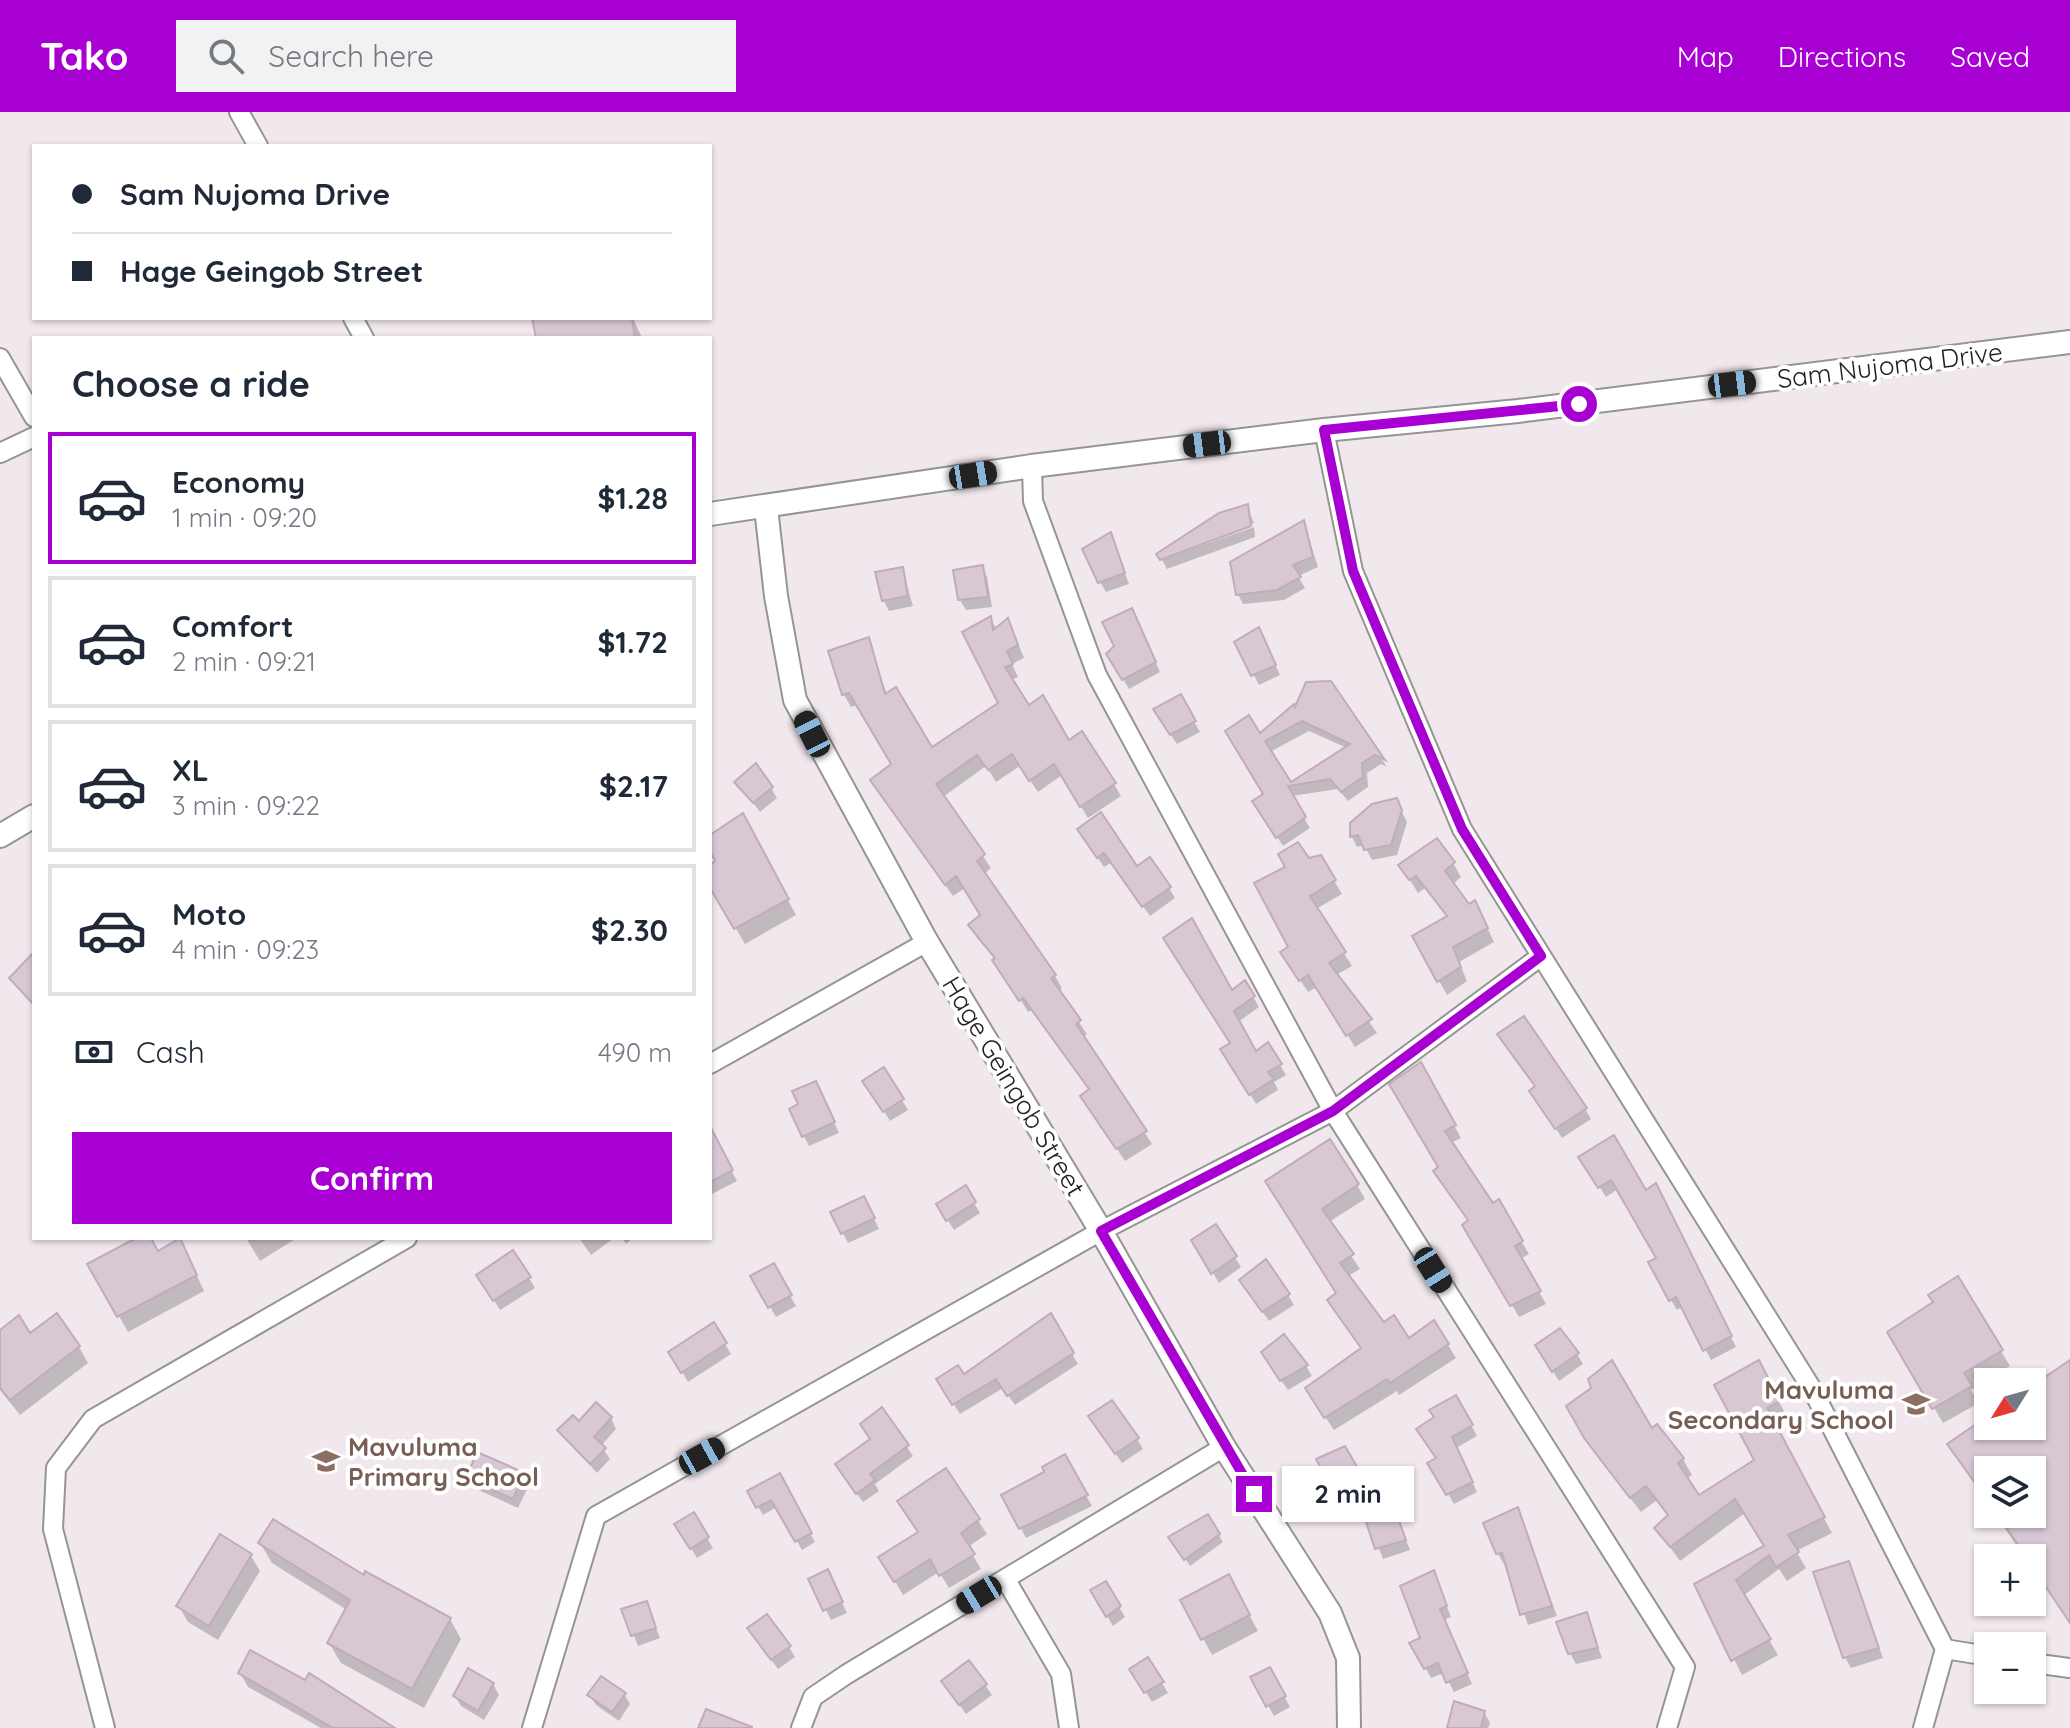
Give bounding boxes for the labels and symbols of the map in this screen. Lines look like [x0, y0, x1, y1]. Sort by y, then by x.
street label: Sam Nujoma Drive [1775, 335, 2005, 395]
car [1707, 369, 1757, 399]
route start [1561, 386, 1597, 422]
car [1182, 429, 1232, 459]
car [947, 459, 999, 491]
car [790, 707, 834, 761]
street label: Hage Geingob Street [935, 970, 1093, 1202]
car [1410, 1243, 1456, 1297]
north arrow [1974, 1368, 2046, 1440]
place label: Mavuluma Secondary School [1668, 1373, 1894, 1436]
school or university icon: Mavuluma Secondary School [1901, 1389, 1931, 1419]
place label: Mavuluma Primary School [348, 1430, 539, 1493]
car [675, 1434, 729, 1478]
school or university icon: Mavuluma Primary School [311, 1446, 341, 1476]
callout: 2 min [1282, 1466, 1414, 1522]
route end [1236, 1476, 1272, 1512]
car [952, 1572, 1006, 1618]

